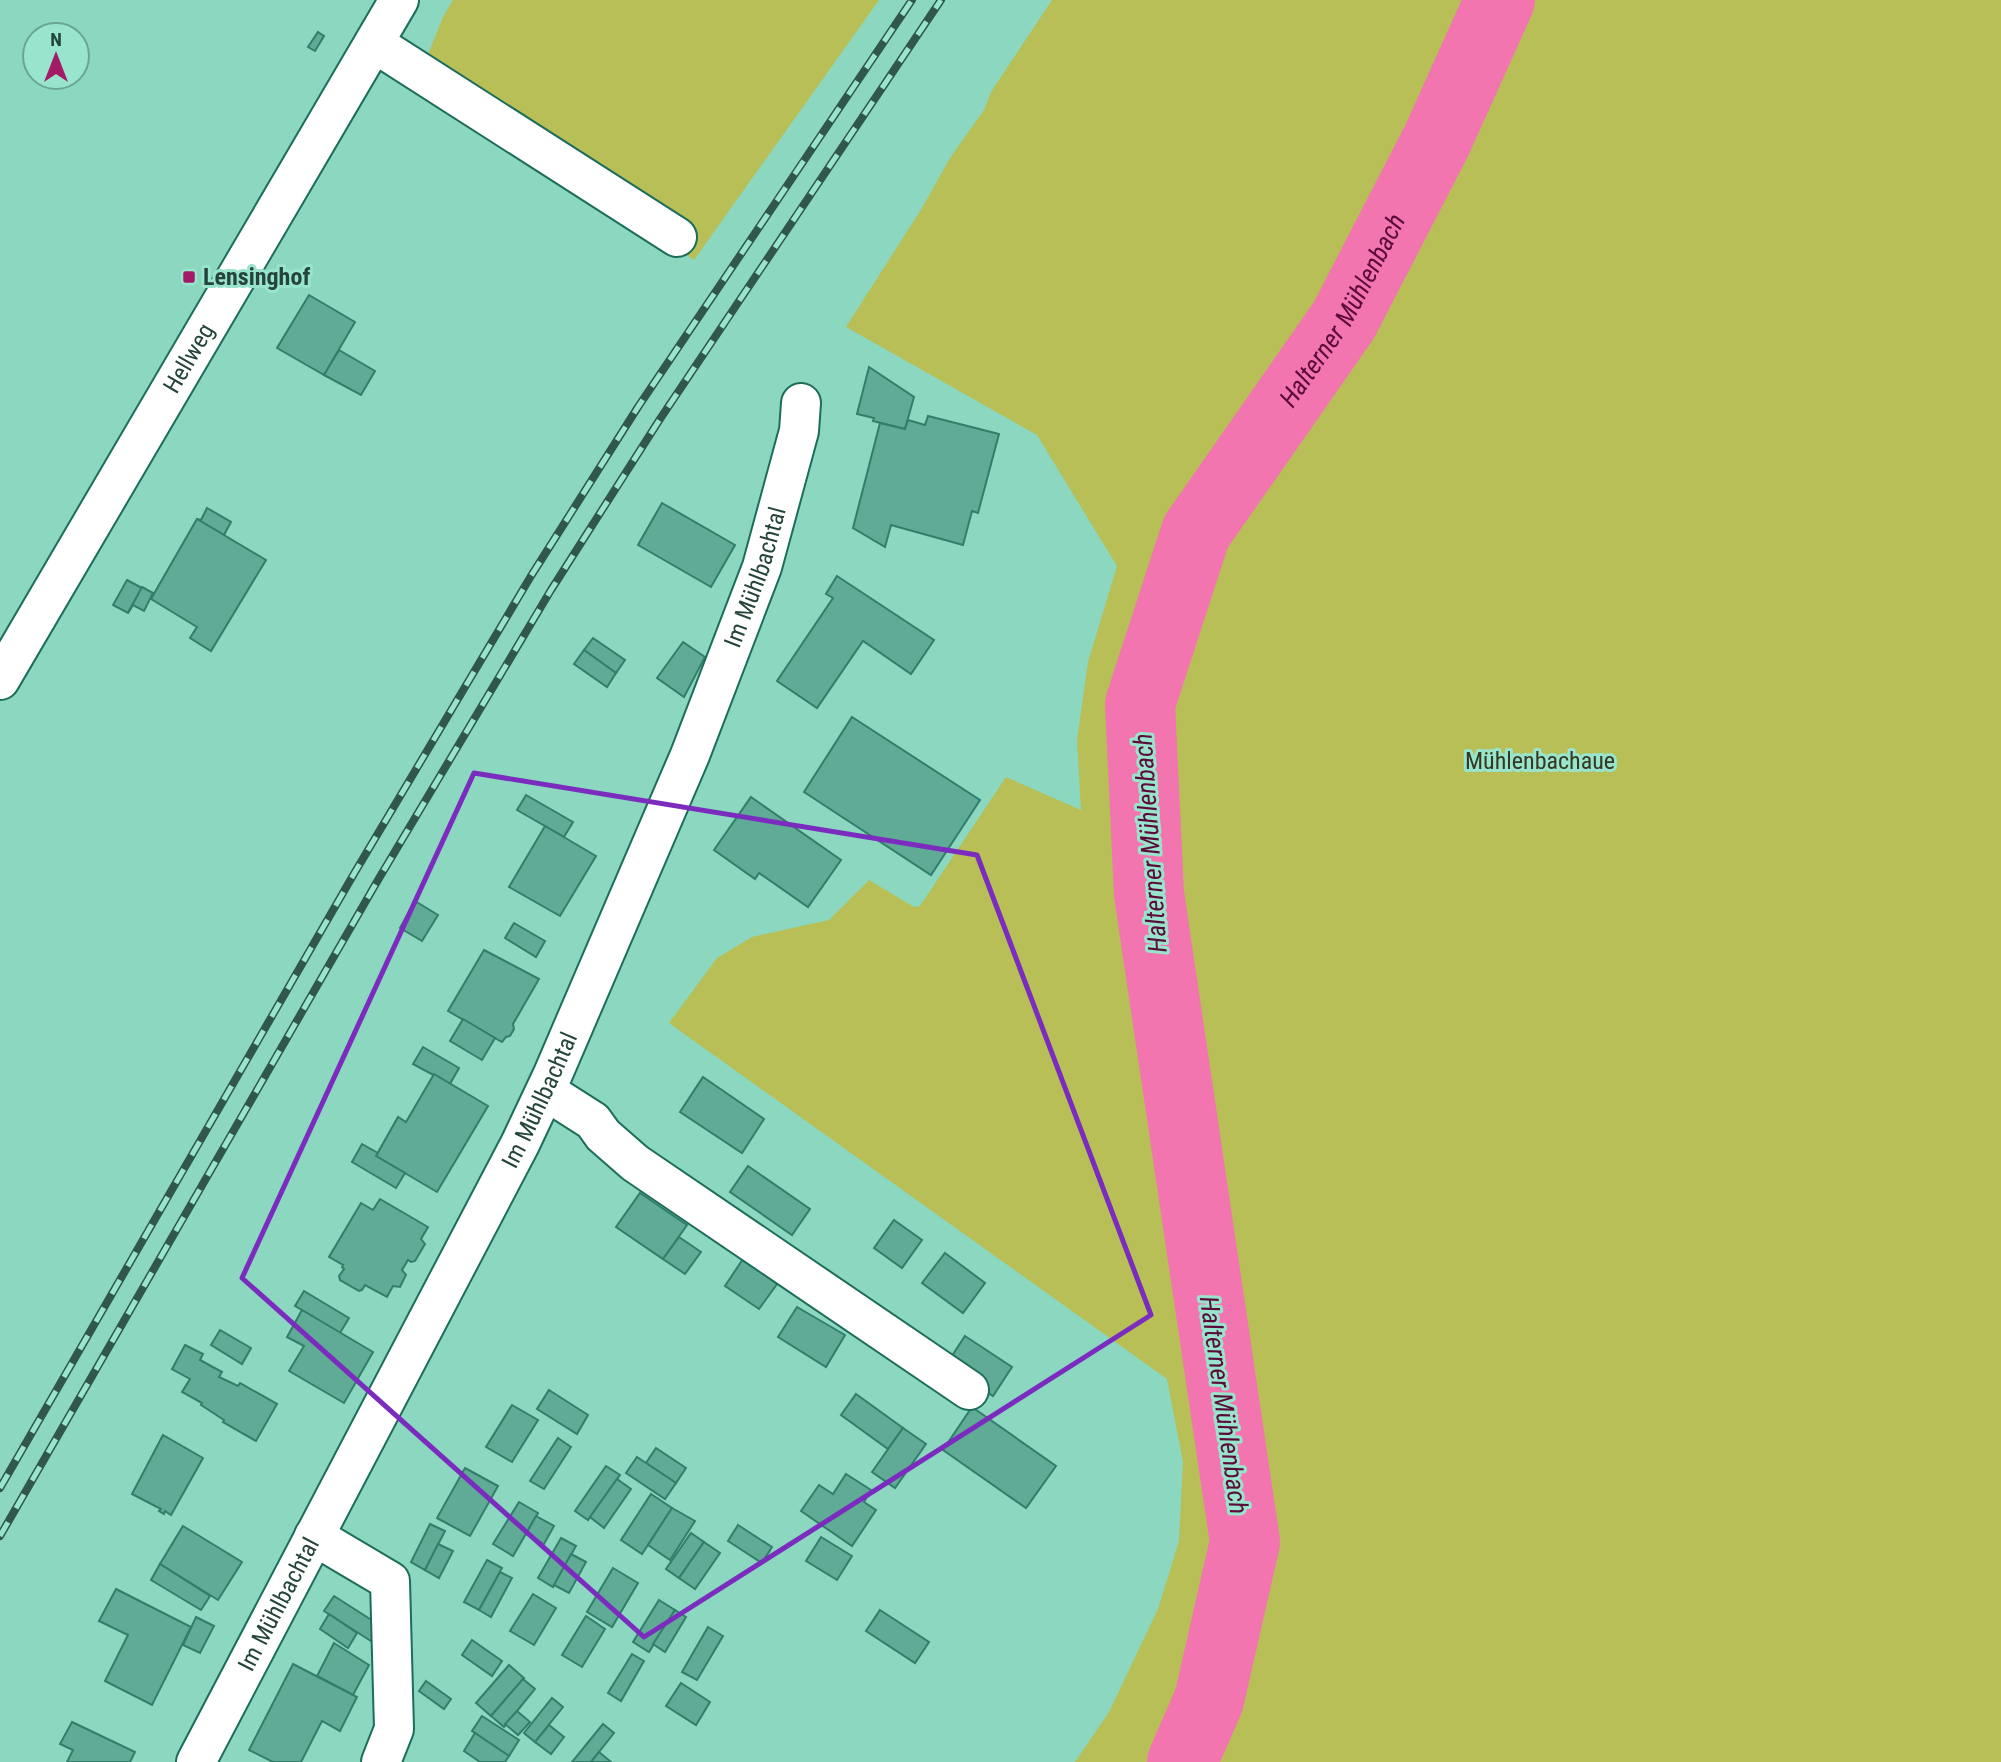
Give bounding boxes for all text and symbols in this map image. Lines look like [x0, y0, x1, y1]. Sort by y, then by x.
north arrow [21, 21, 91, 91]
text: N [50, 28, 62, 51]
water label: Halterner Mühlenbach [1273, 209, 1411, 412]
place label: Lensinghof [203, 263, 310, 291]
marker: Lensinghof [181, 269, 197, 285]
street label: Hellweg [157, 318, 220, 398]
street label: Im Mühlbachtal [719, 504, 792, 651]
water label: Halterner Mühlenbach [1127, 732, 1173, 954]
park label: Mühlenbachaue [1465, 747, 1615, 775]
street label: Im Mühlbachtal [496, 1028, 583, 1173]
water label: Halterner Mühlenbach [1194, 1294, 1254, 1516]
street label: Im Mühlbachtal [232, 1533, 325, 1676]

